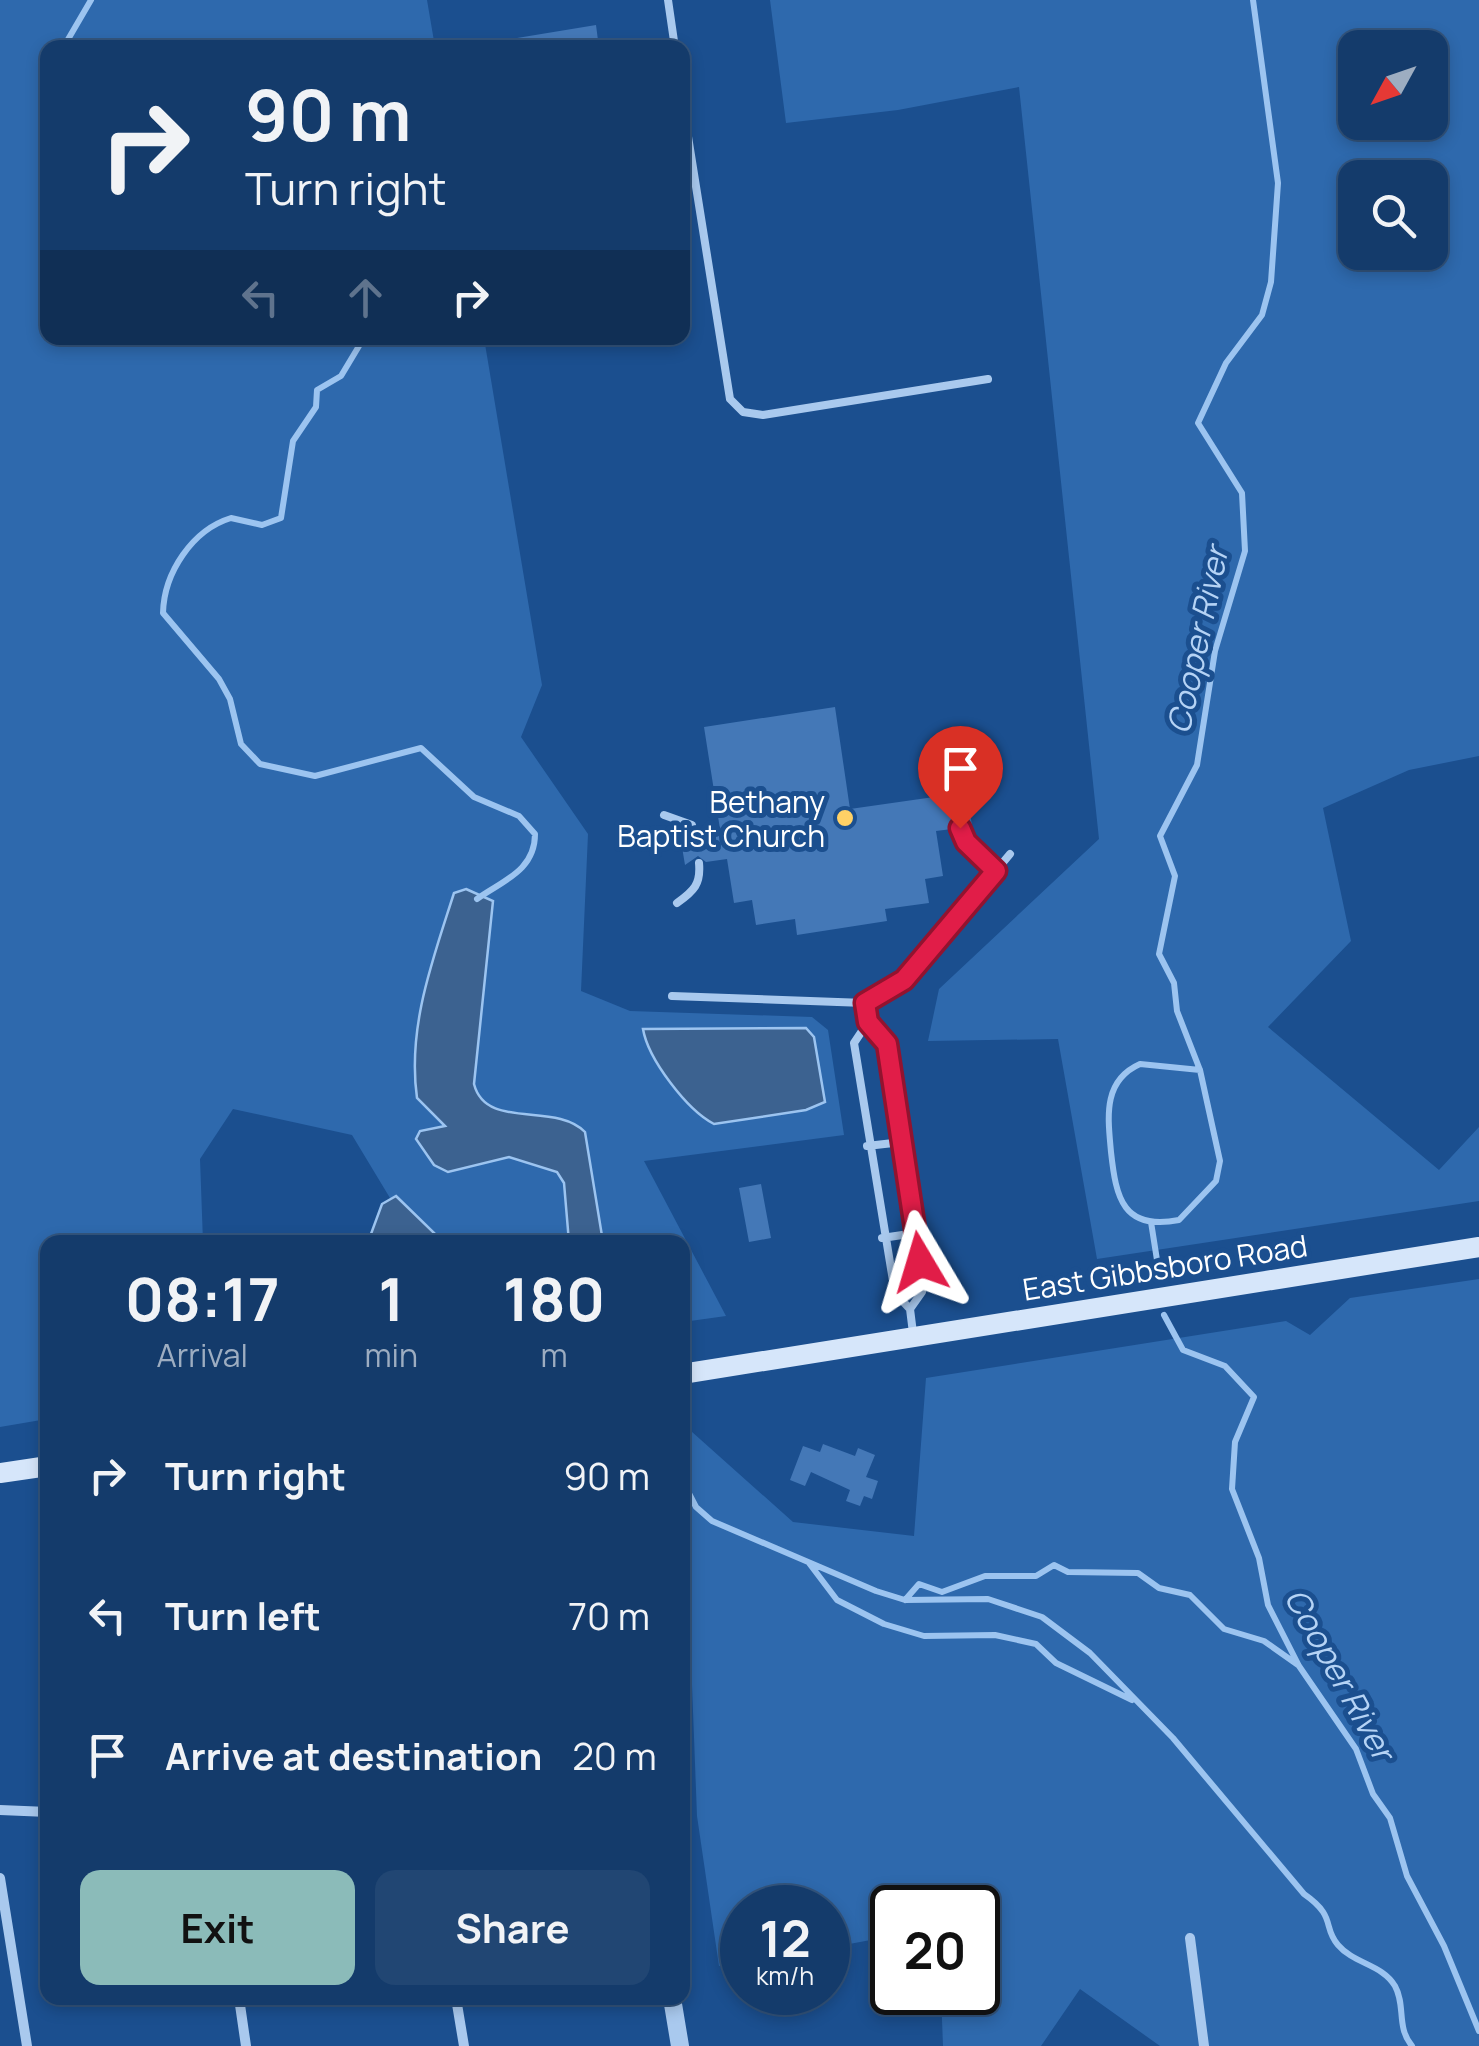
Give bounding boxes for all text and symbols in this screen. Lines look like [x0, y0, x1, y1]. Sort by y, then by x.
north arrow [1338, 30, 1448, 140]
map controls [1338, 30, 1448, 270]
text: 90 m [245, 66, 412, 162]
icon: right [80, 80, 210, 210]
text: Turn right [245, 157, 446, 219]
button: search [1338, 160, 1448, 270]
icon: left [233, 270, 288, 325]
icon: ahead [338, 270, 393, 325]
icon: right [443, 270, 498, 325]
water label: Cooper River [1156, 538, 1239, 737]
pin [918, 726, 1003, 829]
icon: arrive [933, 741, 988, 796]
place label: Bethany Baptist Church [617, 781, 825, 856]
marker: Bethany Baptist Church [834, 807, 856, 829]
position arrow [868, 1210, 972, 1314]
street label: East Gibbsboro Road [1020, 1224, 1310, 1310]
text: 08:17 [125, 1257, 280, 1339]
text: 1 [378, 1257, 404, 1339]
text: 180 [503, 1257, 605, 1339]
text: Arrival [157, 1333, 248, 1377]
text: min [364, 1333, 418, 1377]
text: m [540, 1333, 568, 1377]
icon: right [80, 1448, 135, 1503]
text: Turn right [165, 1449, 346, 1501]
text: 90 m [563, 1449, 650, 1501]
water label: Cooper River [1275, 1580, 1407, 1772]
icon: left [80, 1588, 135, 1643]
text: Turn left [165, 1589, 321, 1641]
text: 70 m [568, 1589, 650, 1641]
icon: arrive [80, 1728, 135, 1783]
text: Arrive at destination [165, 1729, 542, 1781]
text: 20 m [572, 1729, 657, 1781]
button: Exit [80, 1870, 355, 1985]
button: Share [375, 1870, 650, 1985]
speed limit sign: 20 [870, 1885, 1000, 2015]
text: 12 [759, 1904, 811, 1972]
text: km/h [756, 1958, 814, 1993]

